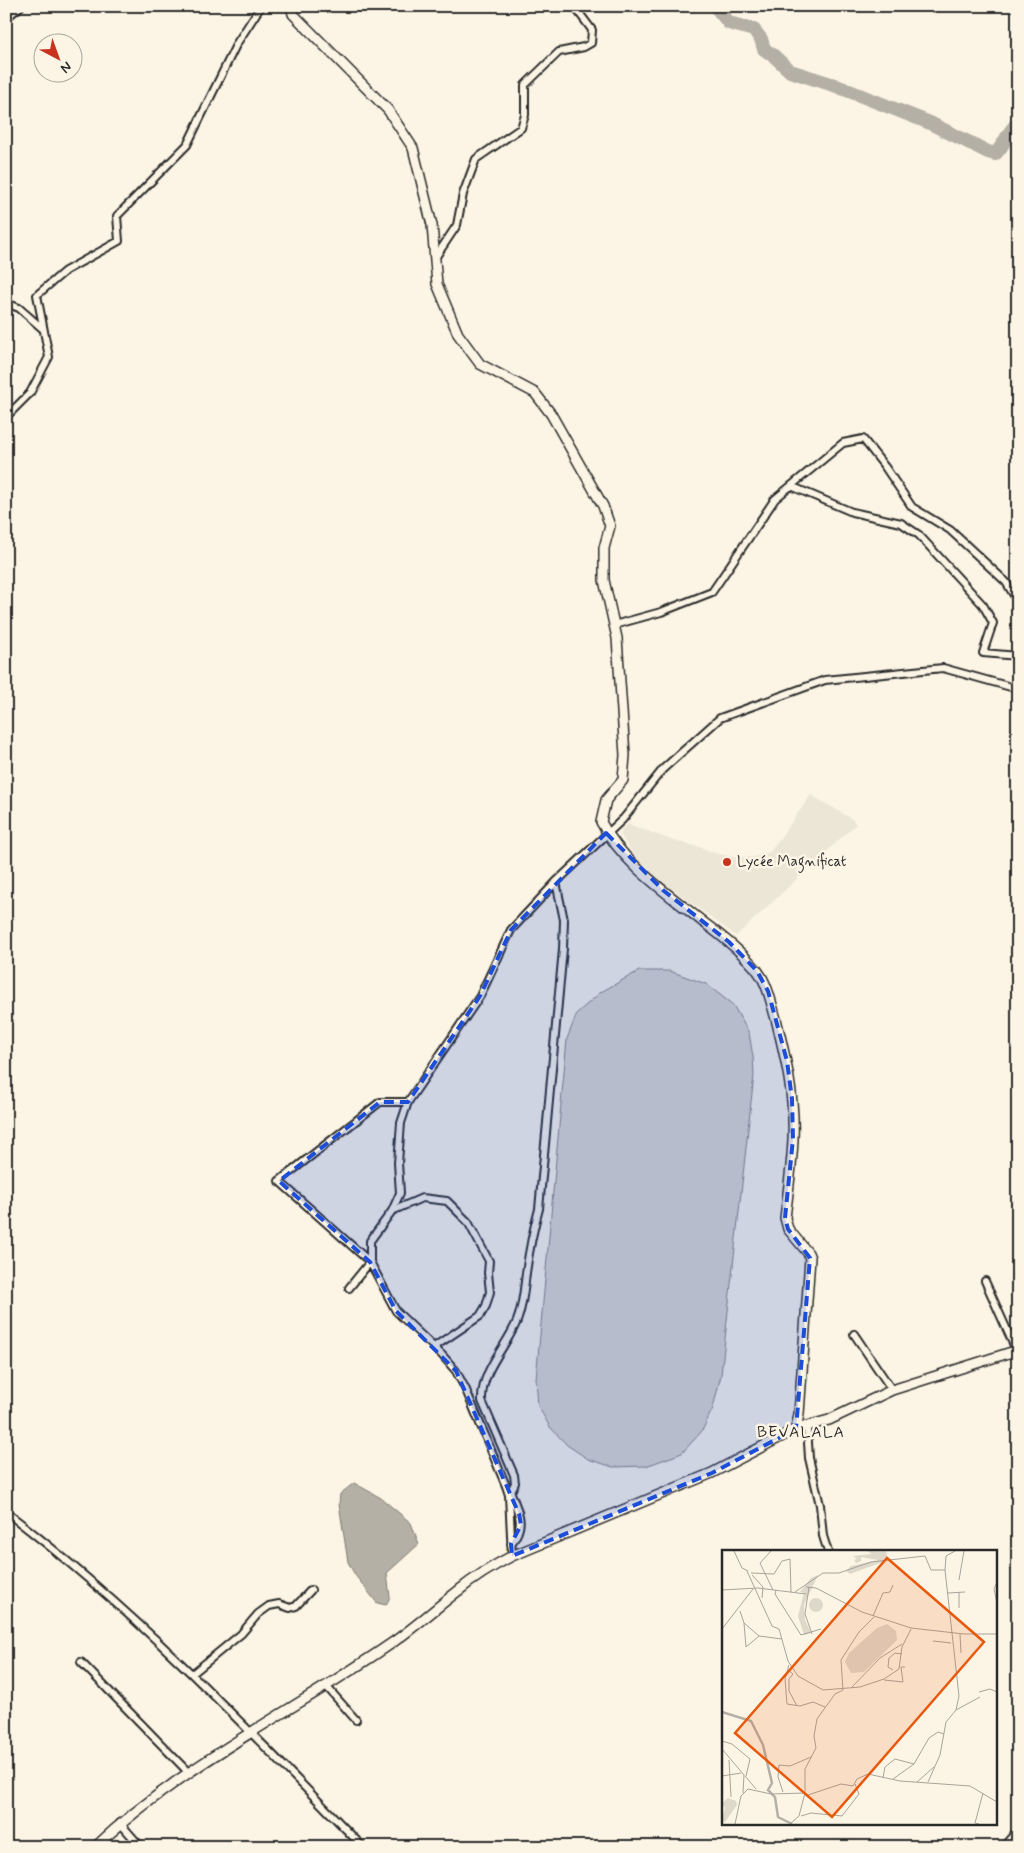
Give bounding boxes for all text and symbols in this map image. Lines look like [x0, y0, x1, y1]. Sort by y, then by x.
north arrow [32, 32, 82, 82]
text: N [56, 57, 75, 77]
place label: Lycée Magnificat [737, 852, 847, 873]
marker: Lycée Magnificat [721, 856, 733, 868]
district label: BEVALALA [757, 1422, 845, 1443]
inset map [722, 1550, 996, 1826]

